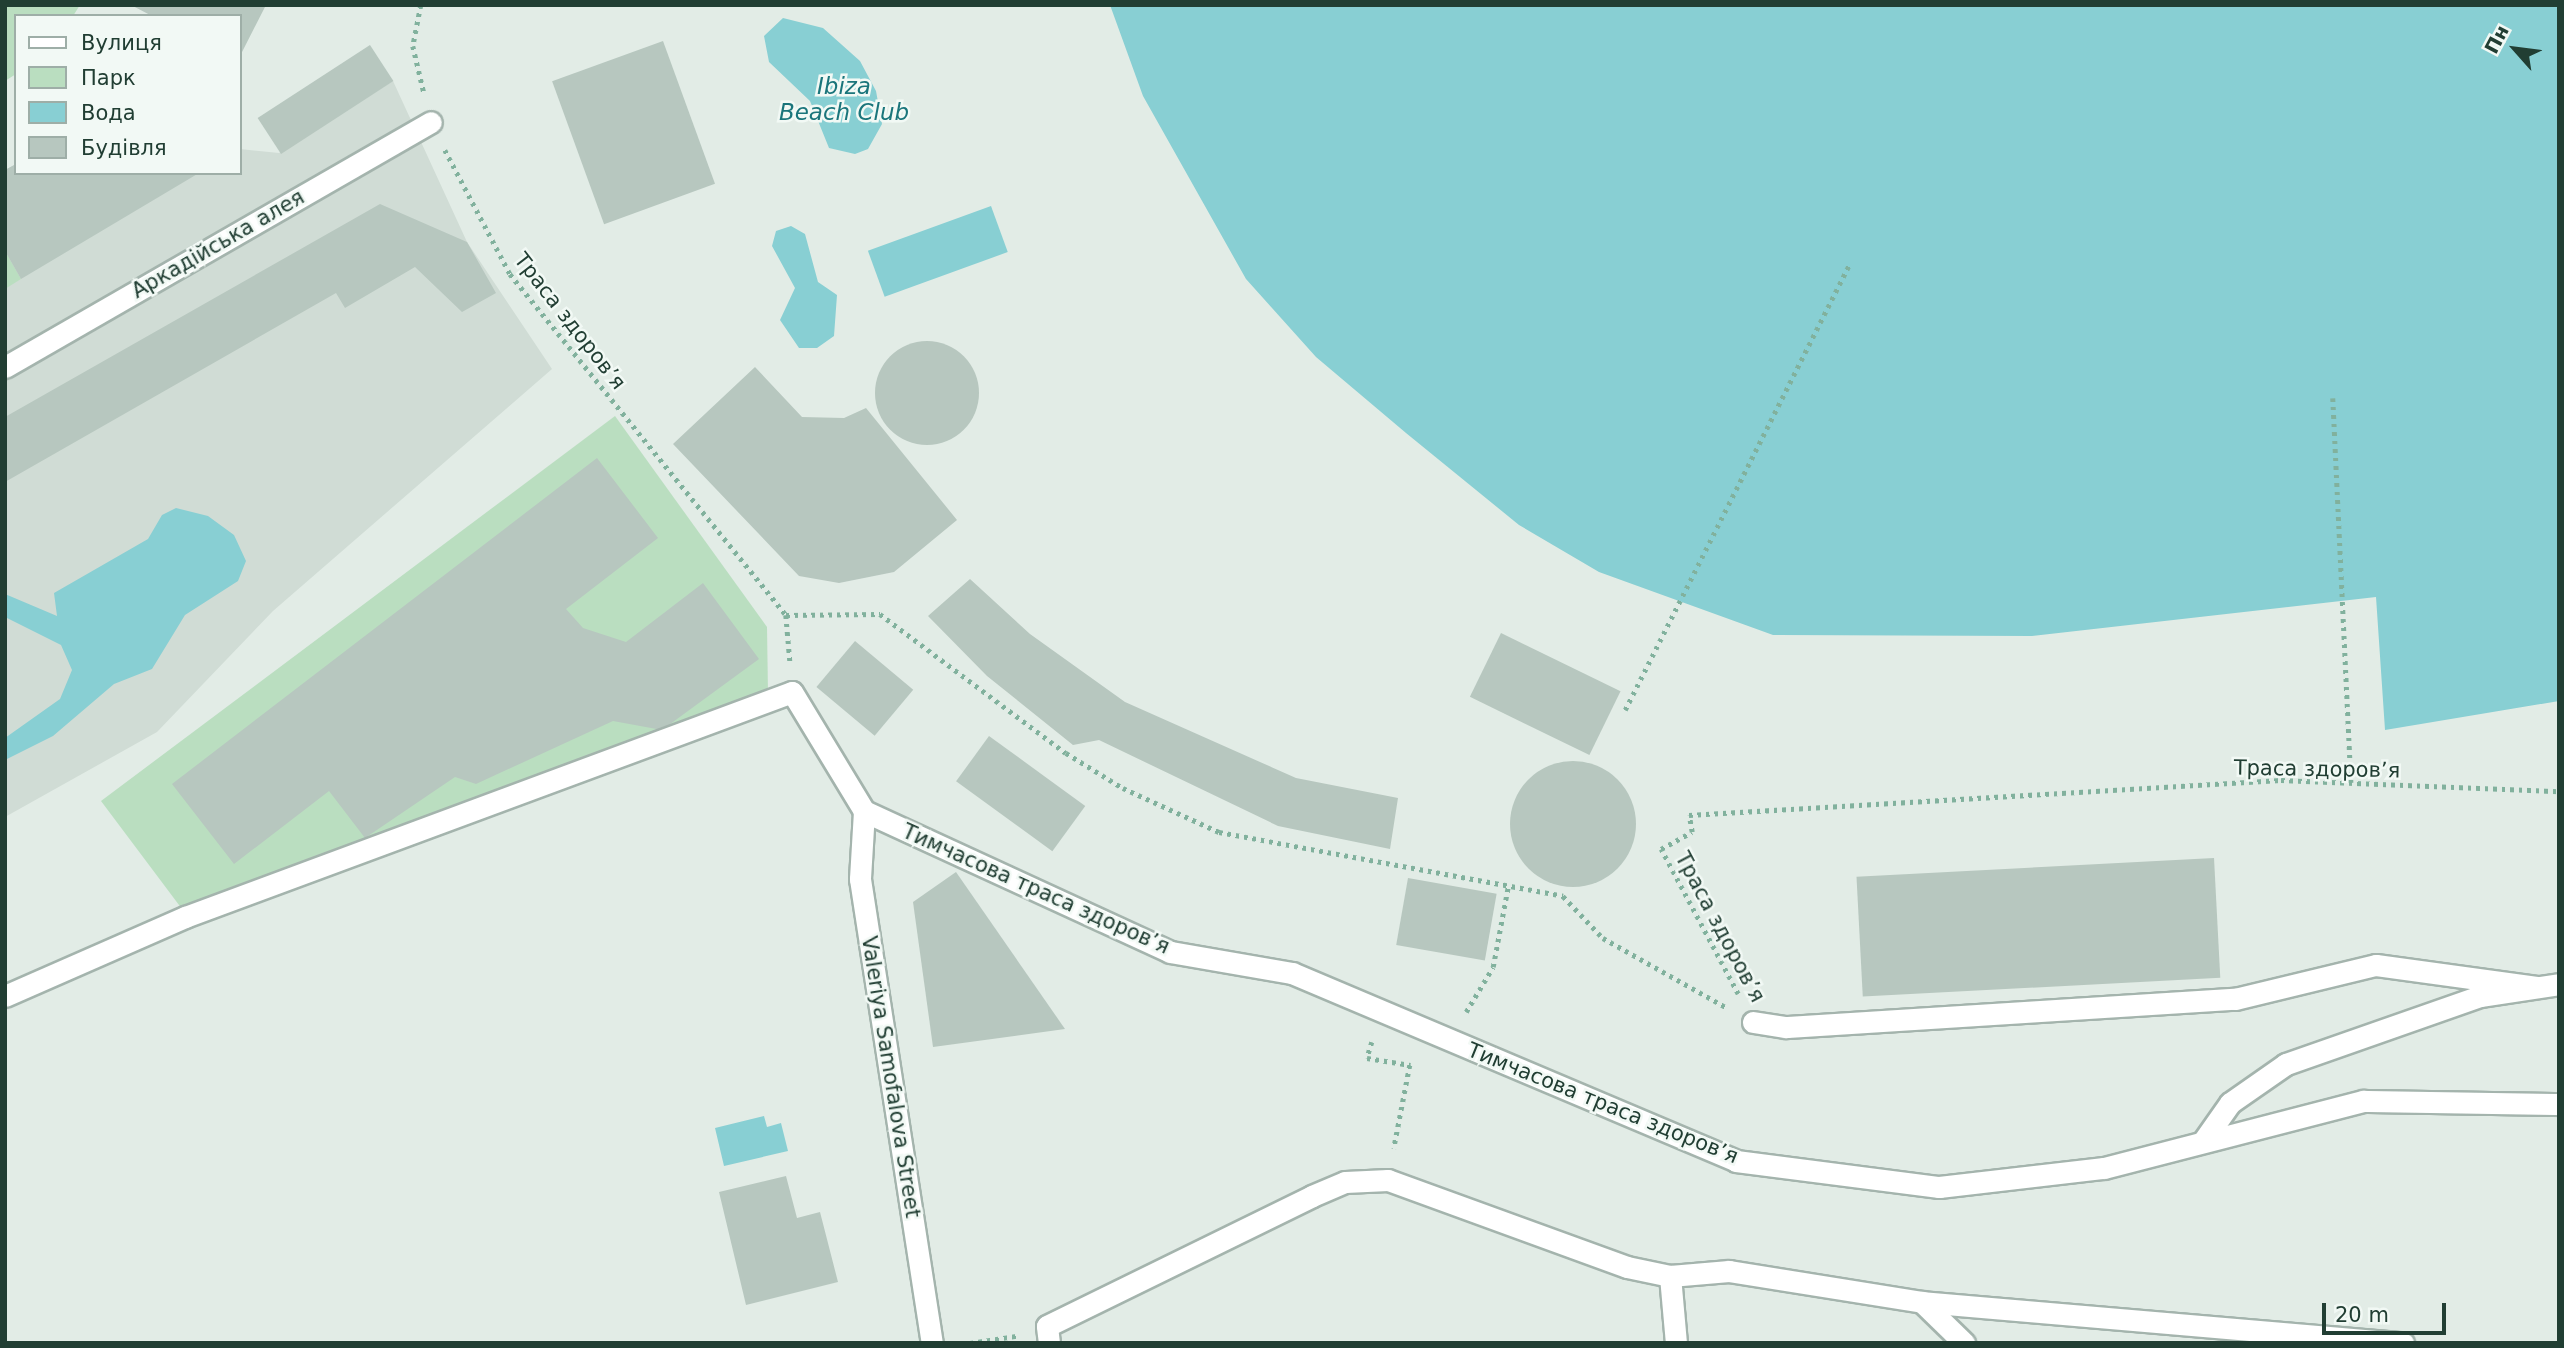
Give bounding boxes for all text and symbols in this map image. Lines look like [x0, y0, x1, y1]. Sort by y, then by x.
legend [14, 14, 242, 175]
north arrow [2480, 14, 2550, 84]
text: Пн [2480, 21, 2513, 57]
text: Вулиця [81, 31, 162, 55]
text: Парк [81, 66, 136, 90]
water label: Ibiza Beach Club [779, 72, 909, 126]
text: Вода [81, 101, 136, 125]
text: Будівля [81, 136, 167, 160]
street label: Аркадійська алея [127, 184, 309, 304]
street label: Траса здоров’я [509, 248, 631, 394]
street label: Траса здоров’я [2234, 755, 2400, 783]
street label: Тимчасова траса здоров’я [898, 819, 1174, 959]
street label: Траса здоров’я [1670, 848, 1770, 1006]
street label: Valeriya Samofalova Street [856, 934, 926, 1220]
street label: Тимчасова траса здоров’я [1464, 1037, 1742, 1169]
scale bar [2326, 1288, 2450, 1332]
text: 20 m [2335, 1303, 2389, 1327]

